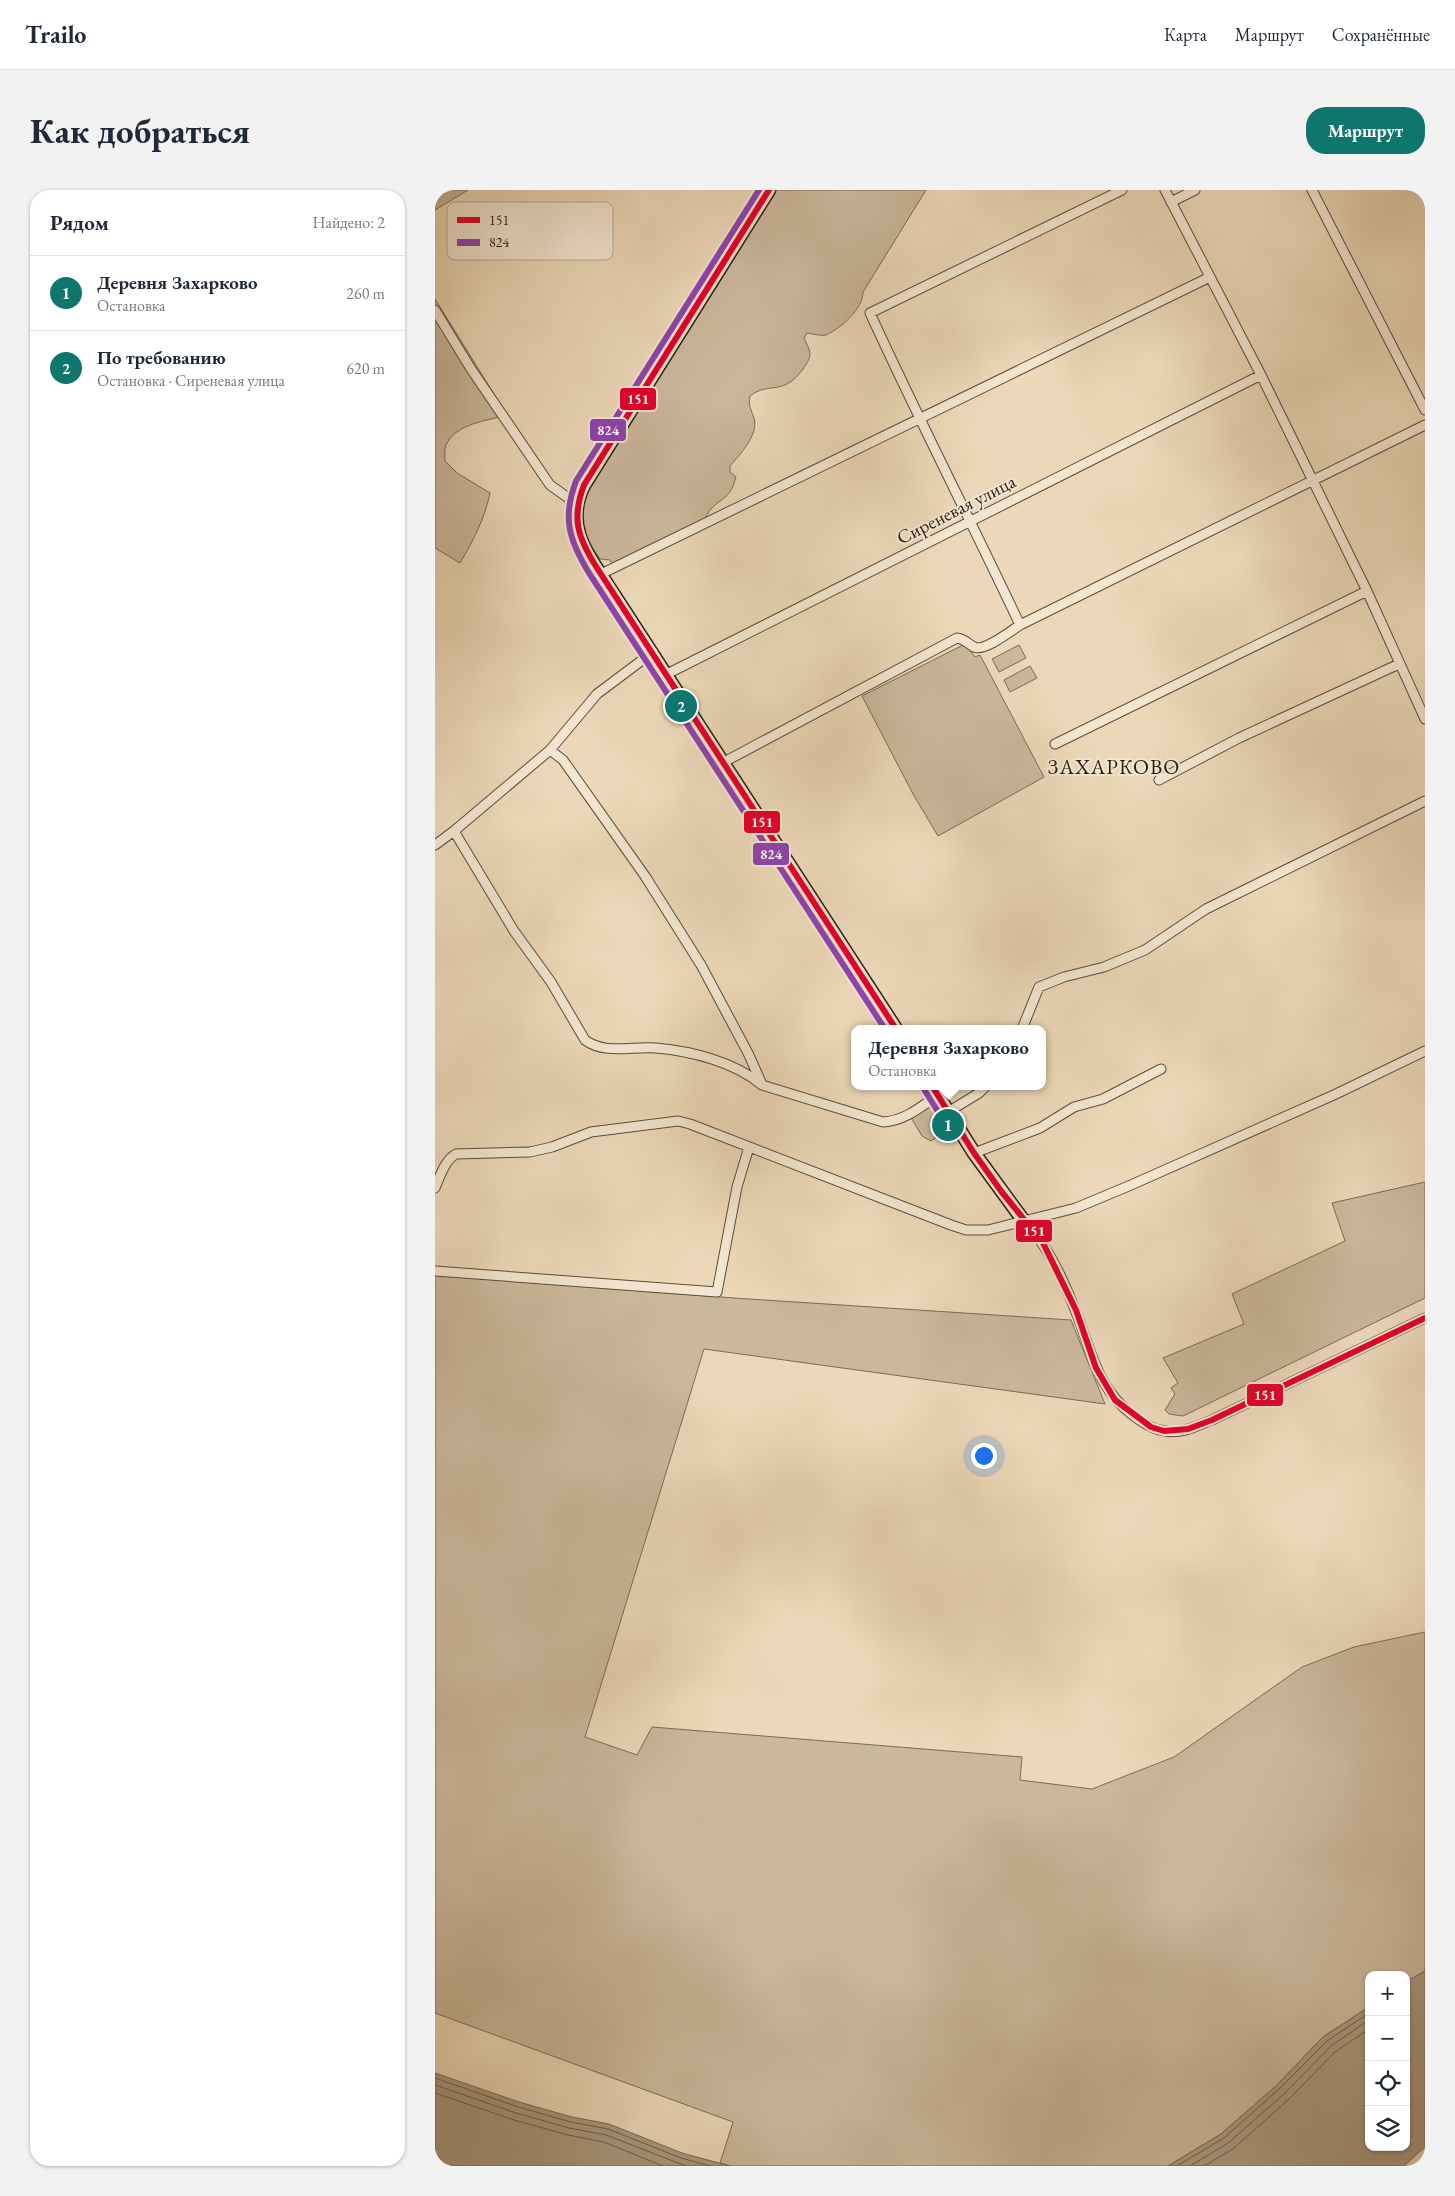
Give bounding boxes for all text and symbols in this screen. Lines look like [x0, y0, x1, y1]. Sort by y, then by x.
text: Trailo [25, 19, 86, 50]
text: Карта [1164, 23, 1207, 46]
text: Маршрут [1235, 23, 1304, 46]
text: Сохранённые [1332, 23, 1430, 46]
button: Маршрут [1306, 107, 1425, 154]
text: Как добраться [30, 108, 250, 153]
legend [447, 202, 613, 260]
text: Рядом [50, 209, 109, 236]
text: 151 [489, 211, 509, 229]
text: Найдено: 2 [313, 212, 385, 233]
text: 824 [489, 233, 509, 251]
text: Деревня Захарково [97, 270, 258, 295]
text: 1 [62, 283, 70, 304]
text: 260 m [346, 283, 385, 304]
text: Остановка [97, 295, 166, 316]
text: По требованию [97, 345, 226, 370]
text: 2 [62, 358, 70, 379]
text: 620 m [346, 358, 385, 379]
text: Остановка · Сиреневая улица [97, 370, 285, 391]
line badge: 151 [619, 387, 657, 411]
text: 151 [627, 390, 649, 408]
line badge: 824 [589, 418, 627, 442]
text: 824 [597, 421, 620, 439]
street label: Сиреневая улица [892, 469, 1020, 550]
pin: 2 [665, 687, 697, 725]
district label: ЗАХАРКОВО [1048, 753, 1180, 780]
line badge: 151 [743, 810, 781, 834]
text: 151 [751, 813, 773, 831]
line badge: 824 [752, 842, 790, 866]
text: 824 [760, 845, 783, 863]
popup [851, 1025, 1046, 1090]
text: Деревня Захарково [868, 1035, 1029, 1060]
text: Остановка [868, 1060, 937, 1081]
pin: 1 [932, 1106, 964, 1144]
line badge: 151 [1015, 1219, 1053, 1243]
text: 151 [1023, 1222, 1045, 1240]
line badge: 151 [1246, 1383, 1284, 1407]
text: 151 [1254, 1386, 1276, 1404]
your location [971, 1443, 997, 1469]
map controls [1365, 1971, 1410, 2151]
button: + [1365, 1971, 1410, 2016]
button: − [1365, 2016, 1410, 2061]
button: locate [1365, 2061, 1410, 2106]
button: layers [1365, 2106, 1410, 2151]

